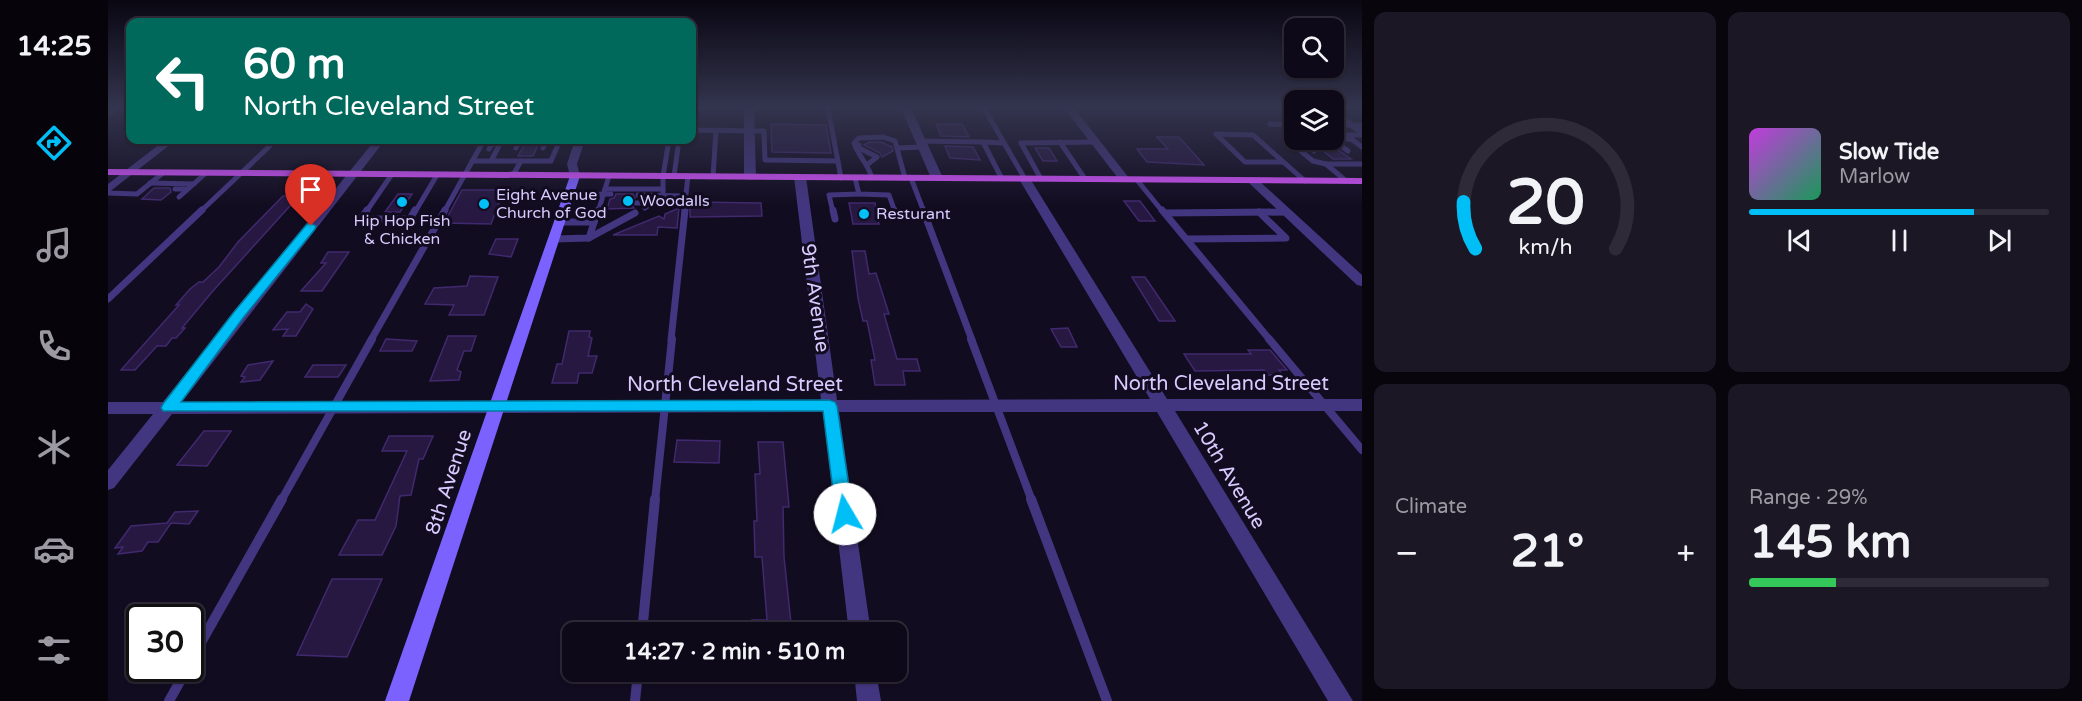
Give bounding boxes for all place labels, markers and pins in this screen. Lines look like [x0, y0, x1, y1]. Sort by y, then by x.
pin [285, 164, 336, 226]
place label: Eight Avenue Church of God [496, 185, 607, 223]
place label: Woodalls [640, 191, 710, 211]
marker: Woodalls [621, 194, 635, 208]
marker: Hip Hop Fish & Chicken [395, 195, 409, 209]
marker: Eight Avenue Church of God [477, 197, 491, 211]
place label: Resturant [876, 204, 951, 224]
marker: Resturant [857, 207, 871, 221]
place label: Hip Hop Fish & Chicken [354, 211, 450, 249]

